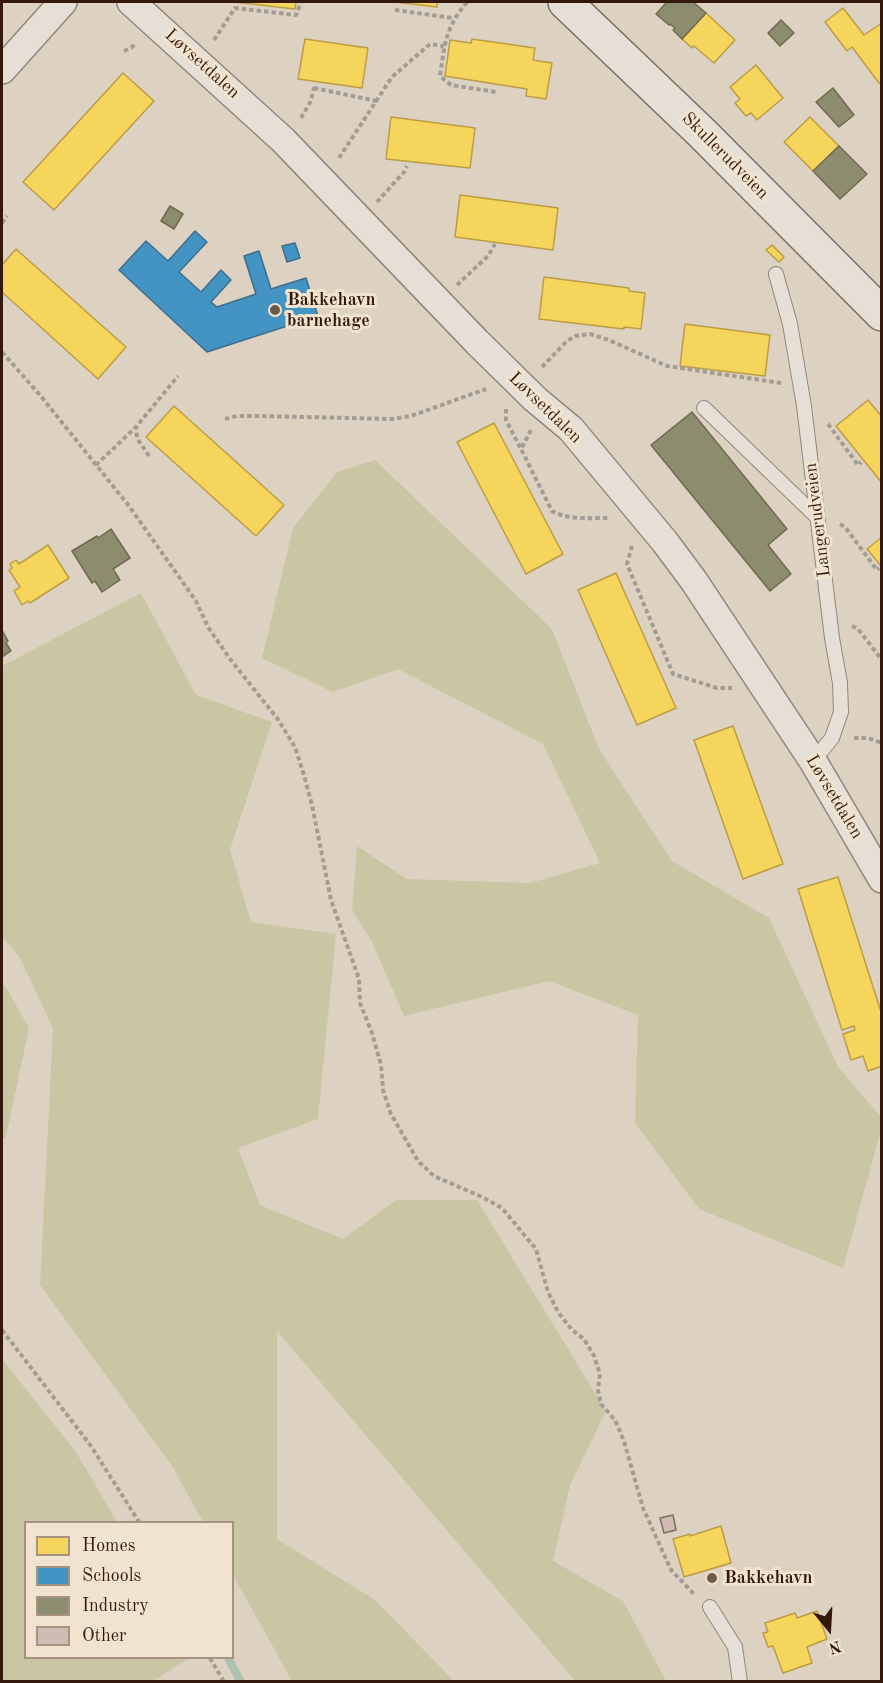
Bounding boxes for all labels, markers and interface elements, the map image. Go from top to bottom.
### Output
street label: Løvsetdalen [160,25,244,103]
street label: Skullerudveien [677,108,773,204]
place label: Bakkehavn barnehage [287,289,375,332]
marker: Bakkehavn barnehage [268,303,282,317]
street label: Løvsetdalen [504,368,586,448]
street label: Langerudveien [800,462,836,578]
street label: Løvsetdalen [801,751,867,843]
legend [24,1521,234,1659]
text: Homes [82,1537,136,1555]
text: Schools [82,1567,141,1585]
place label: Bakkehavn [724,1567,812,1589]
marker: Bakkehavn [705,1571,719,1585]
text: Industry [82,1597,149,1615]
north arrow [799,1599,859,1659]
text: Other [82,1627,126,1645]
text: N [826,1637,843,1656]

